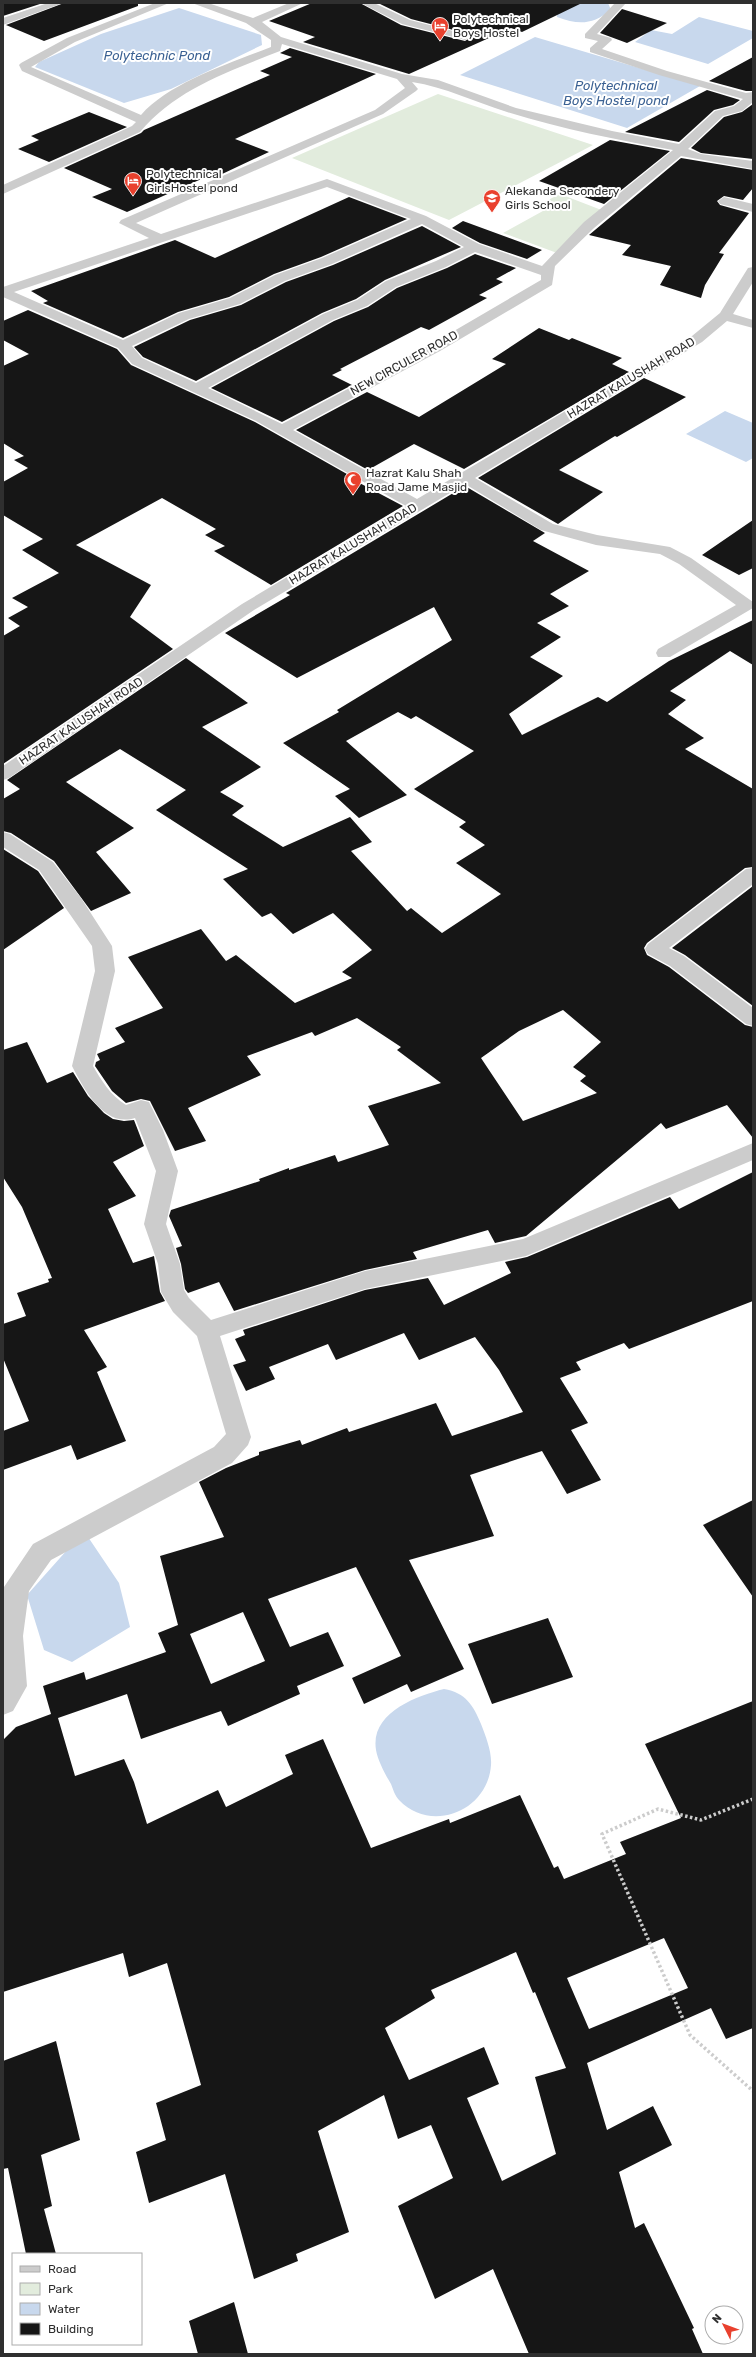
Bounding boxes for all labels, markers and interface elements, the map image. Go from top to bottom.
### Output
place label: Polytechnical Boys Hostel [453,12,529,40]
hotel icon: Polytechnical Boys Hostel [430,16,450,41]
water label: Polytechnic Pond [104,48,210,63]
water label: Polytechnical Boys Hostel pond [563,78,669,108]
place label: Polytechnical GirlsHostel pond [146,167,238,195]
hotel icon: Polytechnical GirlsHostel pond [123,171,143,196]
place label: Alekanda Secondery Girls School [505,184,620,212]
school or university icon: Alekanda Secondery Girls School [482,188,502,213]
street label: NEW CIRCULER ROAD [348,328,460,398]
street label: HAZRAT KALUSHAH ROAD [565,334,697,422]
place label: Hazrat Kalu Shah Road Jame Masjid [366,466,467,494]
mosque icon: Hazrat Kalu Shah Road Jame Masjid [343,470,363,495]
street label: HAZRAT KALUSHAH ROAD [287,500,419,588]
street label: HAZRAT KALUSHAH ROAD [16,674,146,768]
legend [12,2253,142,2345]
text: Road [48,2262,76,2276]
text: Park [48,2282,74,2296]
text: Water [48,2302,80,2316]
north arrow [704,2305,744,2345]
text: N [709,2311,724,2326]
text: Building [48,2322,94,2336]

